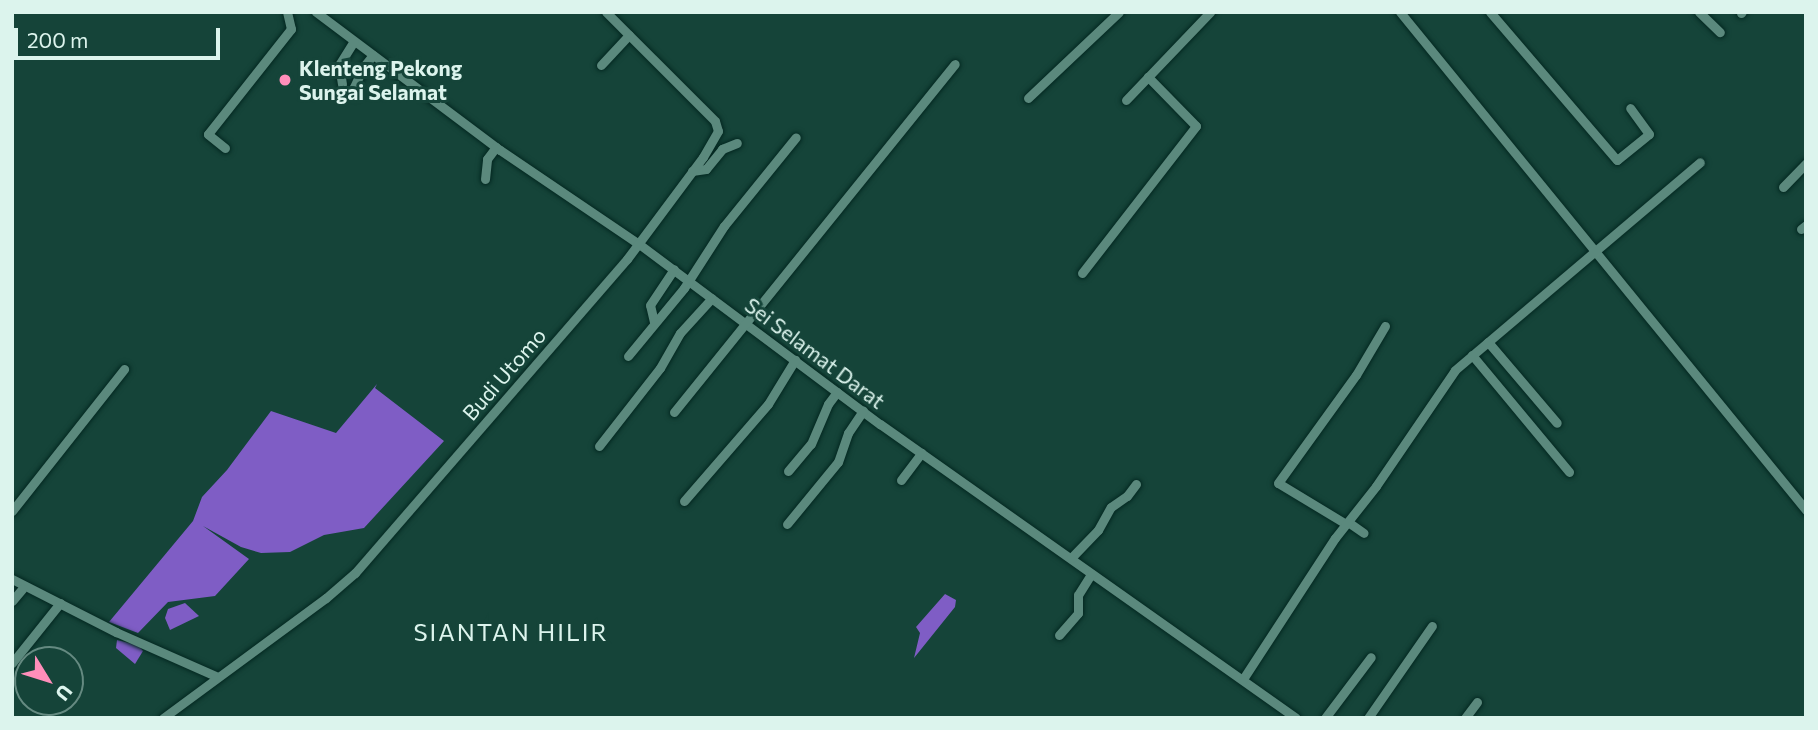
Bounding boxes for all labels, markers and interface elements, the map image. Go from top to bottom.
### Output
scale bar [18,14,224,58]
text: 200 m [27,27,88,52]
place label: Klenteng Pekong Sungai Selamat [299,55,462,105]
marker: Klenteng Pekong Sungai Selamat [277,72,293,88]
street label: Sei Selamat Darat [740,292,890,414]
street label: Budi Utomo [457,323,551,425]
district label: SIANTAN HILIR [415,618,607,646]
north arrow [14,646,84,716]
text: U [51,680,78,706]

